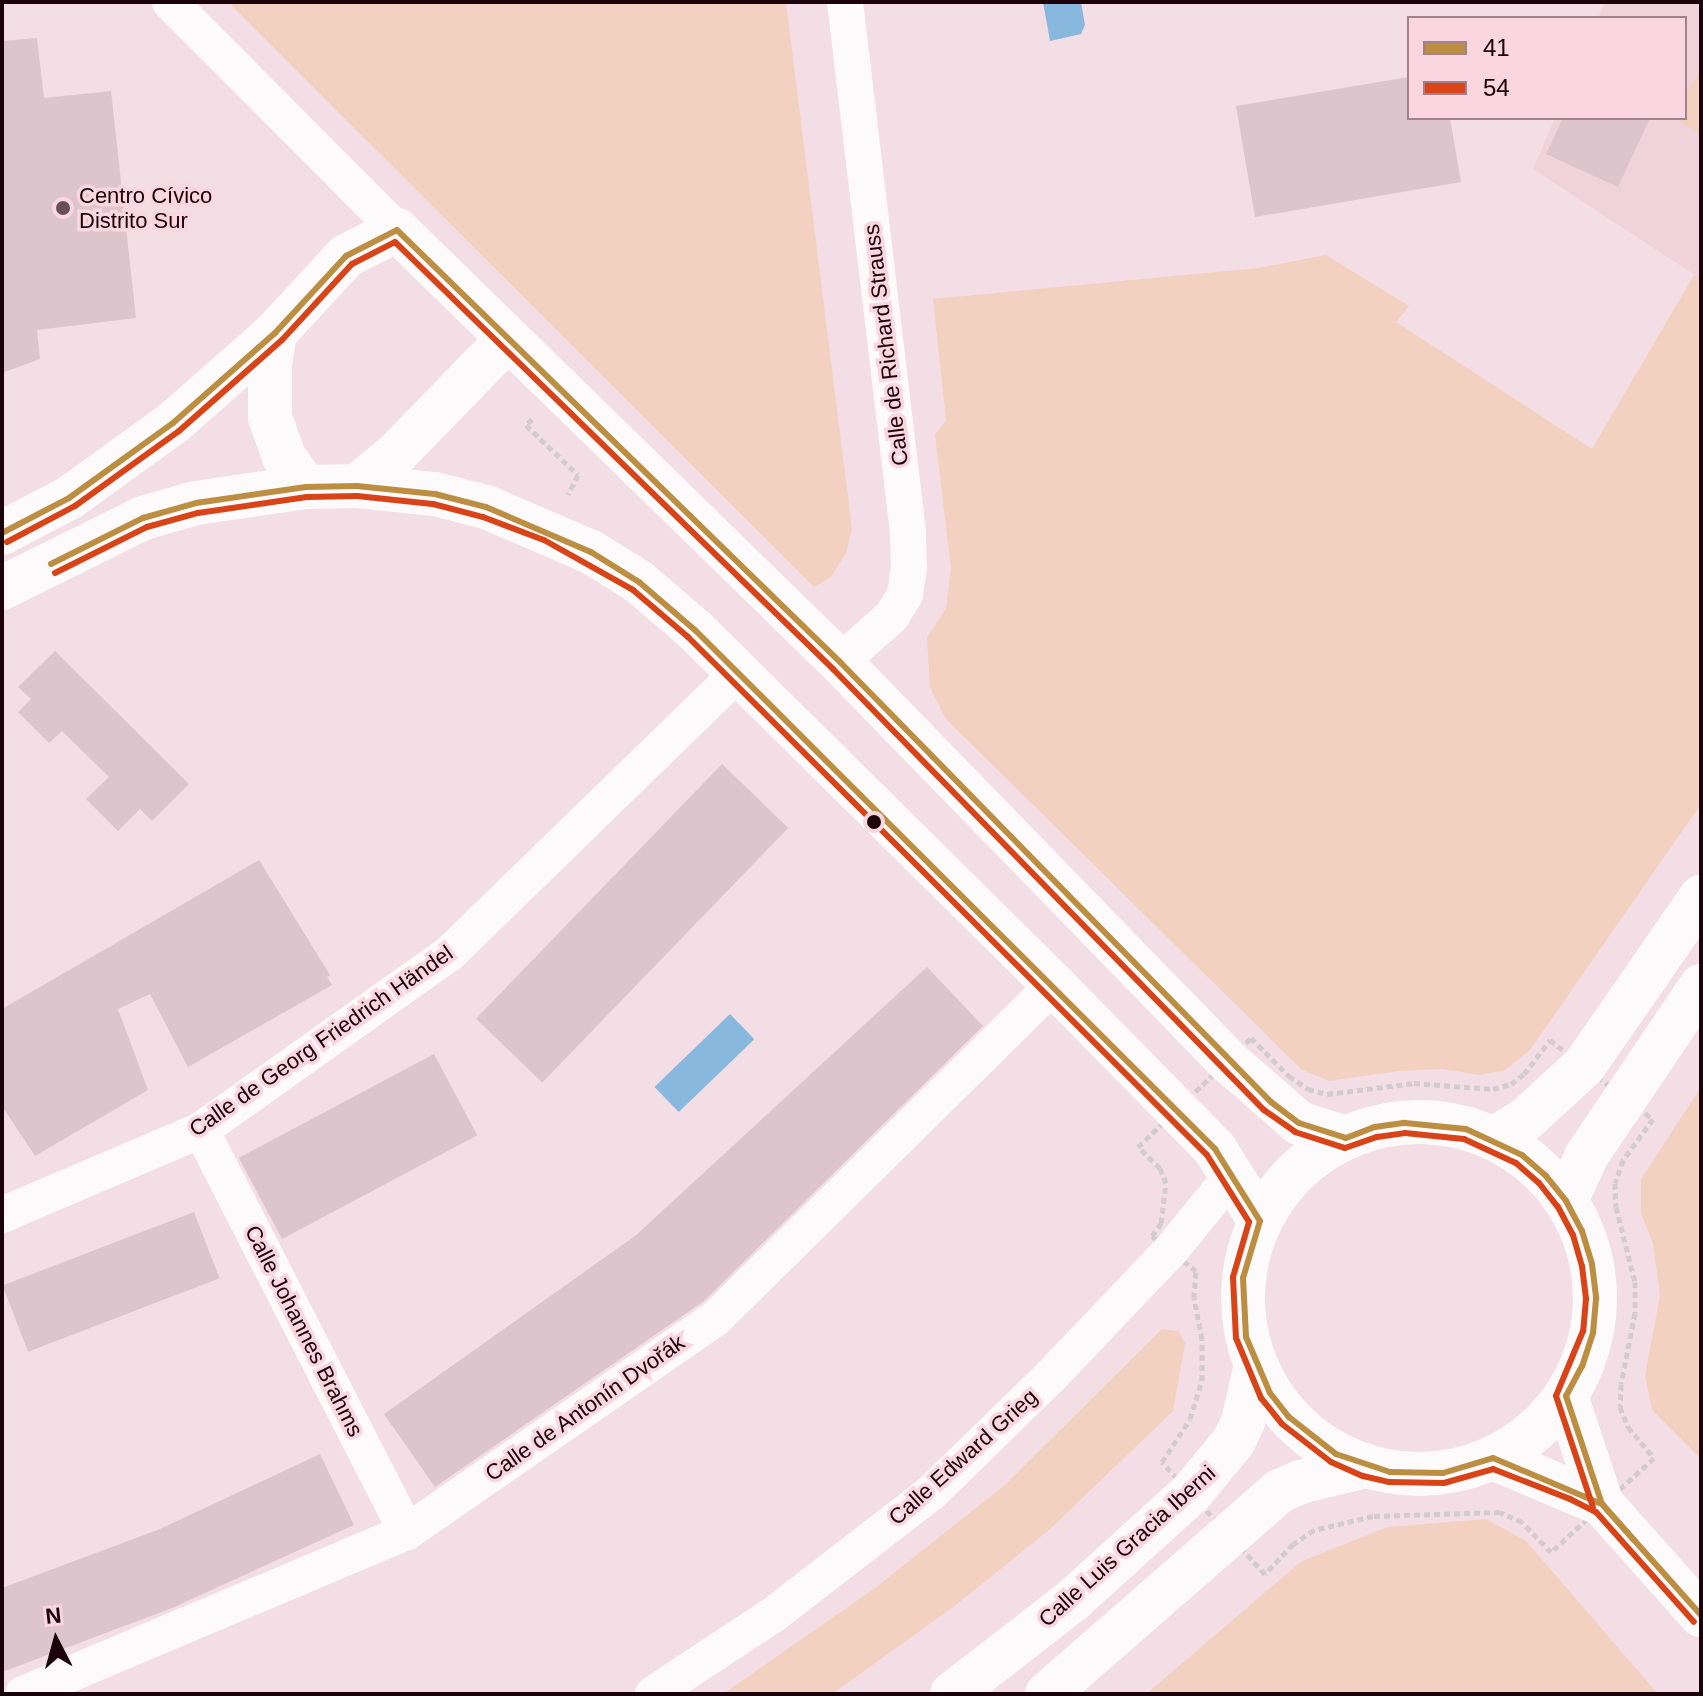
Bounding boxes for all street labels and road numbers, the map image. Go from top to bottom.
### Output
street label: Calle de Richard Strauss [858,223,914,467]
street label: Calle de Georg Friedrich Händel [184,940,458,1142]
street label: Calle Johannes Brahms [239,1221,369,1441]
street label: Calle de Antonín Dvořák [480,1329,690,1487]
street label: Calle Edward Grieg [883,1383,1043,1531]
street label: Calle Luis Gracia Iberni [1033,1460,1221,1632]

